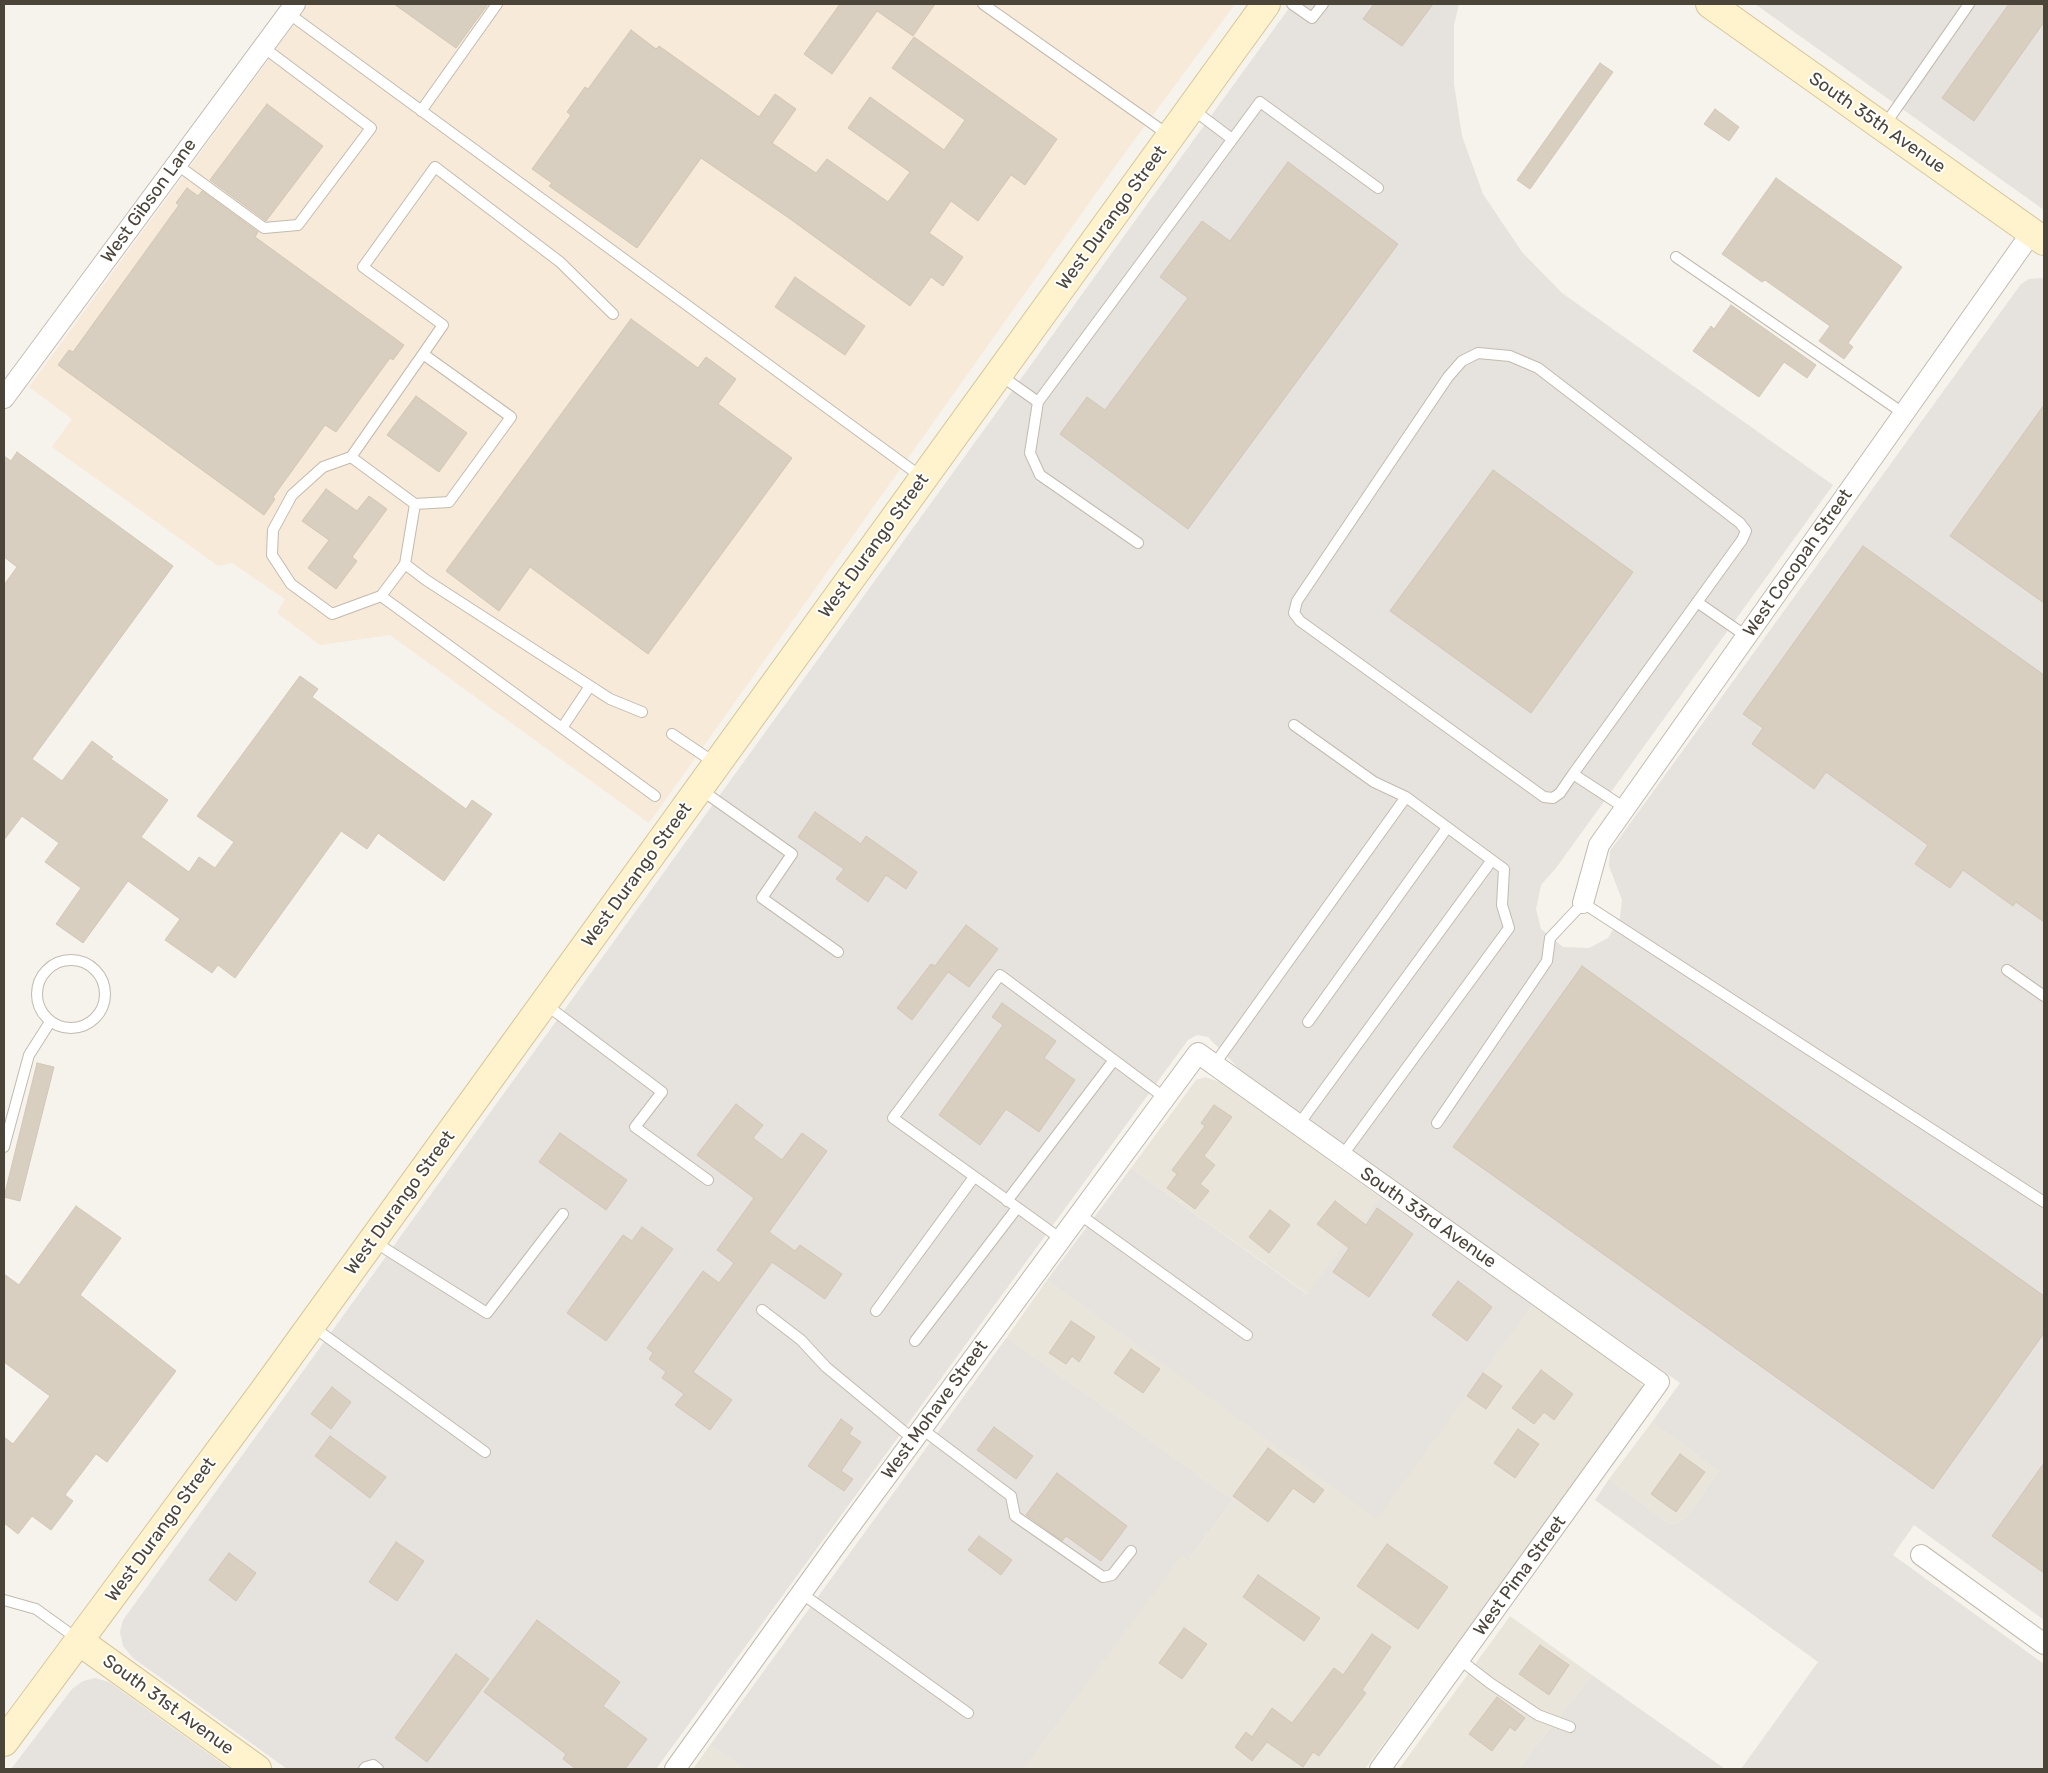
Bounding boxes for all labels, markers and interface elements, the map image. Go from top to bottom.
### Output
street label: South 35th Avenue [1805,68,1949,178]
street label: West Gibson Lane [97,135,201,267]
street label: West Durango Street [1052,142,1172,294]
street label: West Durango Street [814,470,934,622]
street label: West Cocopah Street [1739,485,1857,641]
street label: West Durango Street [577,799,697,951]
street label: West Durango Street [340,1127,460,1279]
street label: South 33rd Avenue [1356,1163,1500,1273]
street label: West Mohave Street [877,1336,993,1484]
street label: West Durango Street [101,1454,221,1606]
street label: West Pima Street [1469,1512,1571,1640]
street label: South 31st Avenue [98,1650,238,1760]

